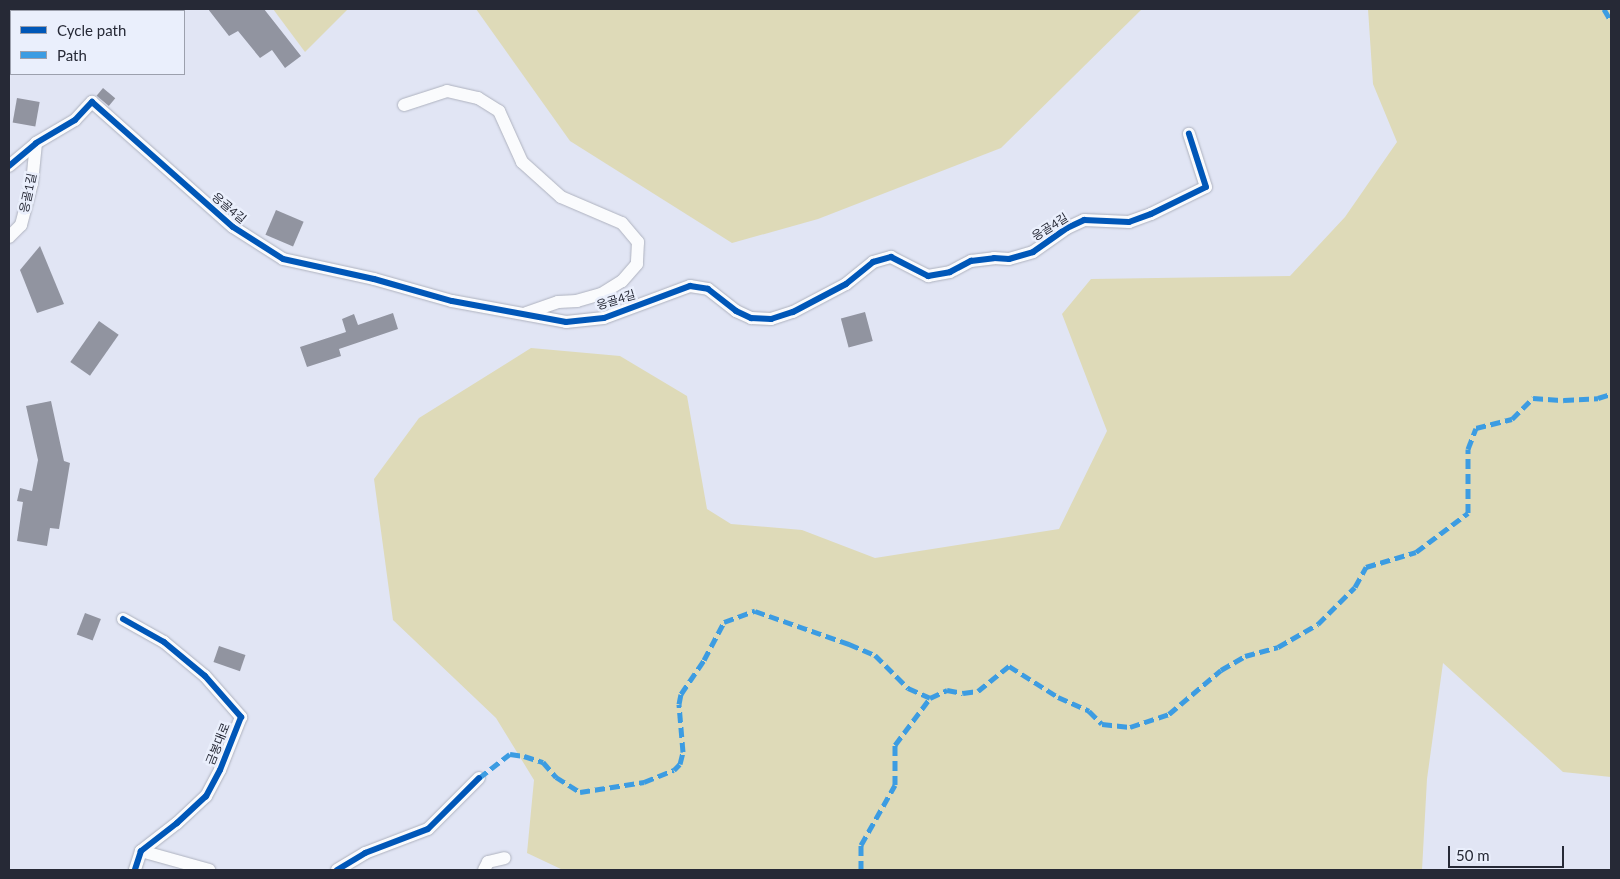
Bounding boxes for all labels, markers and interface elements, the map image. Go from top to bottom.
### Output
legend [10,10,185,75]
text: Cycle path [57,21,126,39]
text: Path [57,46,87,64]
street label: 응골1길 [17,172,39,214]
street label: 응골4길 [209,190,249,226]
street label: 응골4길 [1029,210,1071,244]
street label: 응골4길 [595,287,637,313]
street label: 금봉대로 [203,721,233,767]
scale bar [1450,836,1566,868]
text: 50 m [1456,846,1490,864]

